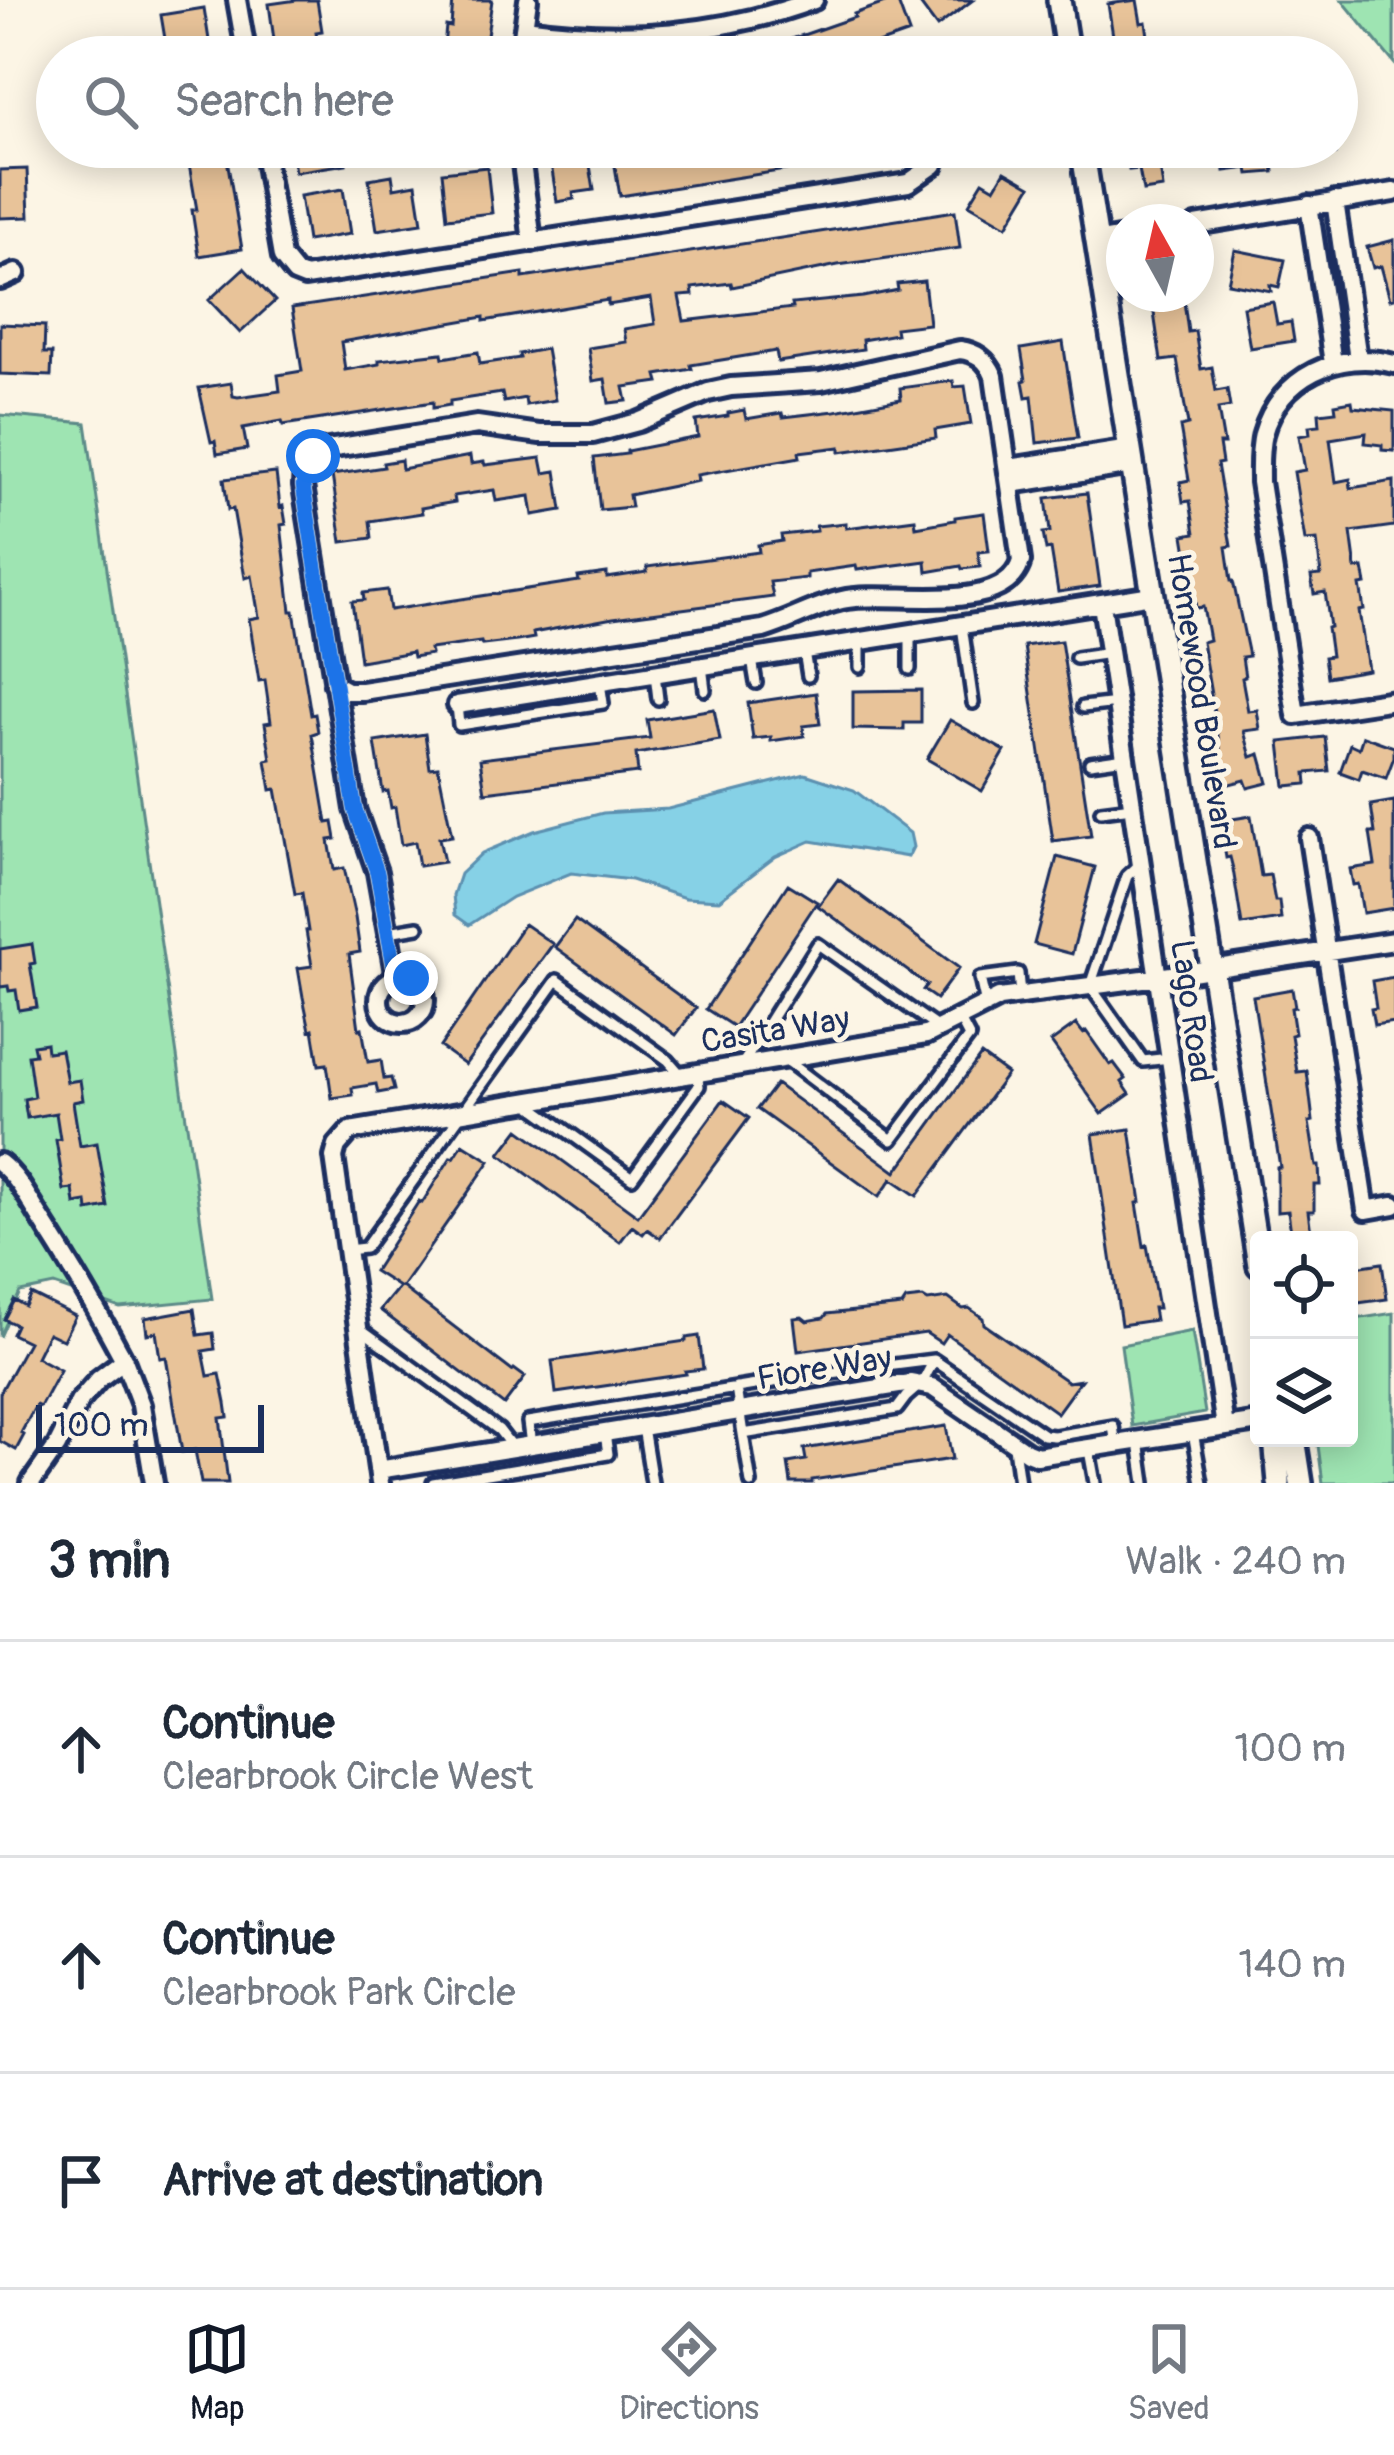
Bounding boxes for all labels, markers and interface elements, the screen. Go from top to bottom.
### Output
search box [36,36,1358,168]
icon: search [78,69,144,135]
text: Search here [174,74,394,130]
north arrow [1106,204,1214,312]
route start [286,429,340,483]
street label: Homewood Boulevard [1158,550,1245,852]
street label: Lago Road [1161,937,1222,1085]
route end [384,951,438,1005]
street label: Casita Way [698,999,852,1062]
map controls [1250,1231,1358,1447]
button: locate [1250,1231,1358,1339]
street label: Fiore Way [754,1338,894,1399]
button: layers [1250,1339,1358,1447]
scale bar [36,1399,264,1452]
text: 100 m [54,1405,148,1446]
text: 3 min [48,1529,170,1593]
text: Walk · 240 m [1125,1537,1346,1586]
text: Continue [162,1696,335,1752]
icon: ahead [48,1716,114,1782]
text: 100 m [1234,1724,1346,1773]
text: Clearbrook Circle West [162,1752,533,1801]
text: Continue [162,1912,335,1968]
icon: ahead [48,1932,114,1998]
text: 140 m [1238,1940,1346,1989]
text: Clearbrook Park Circle [162,1968,516,2017]
icon: arrive [48,2148,114,2214]
text: Arrive at destination [162,2153,543,2209]
tab: Map [184,2316,250,2429]
tab: Directions [619,2316,759,2429]
tab: Saved [1128,2316,1210,2429]

